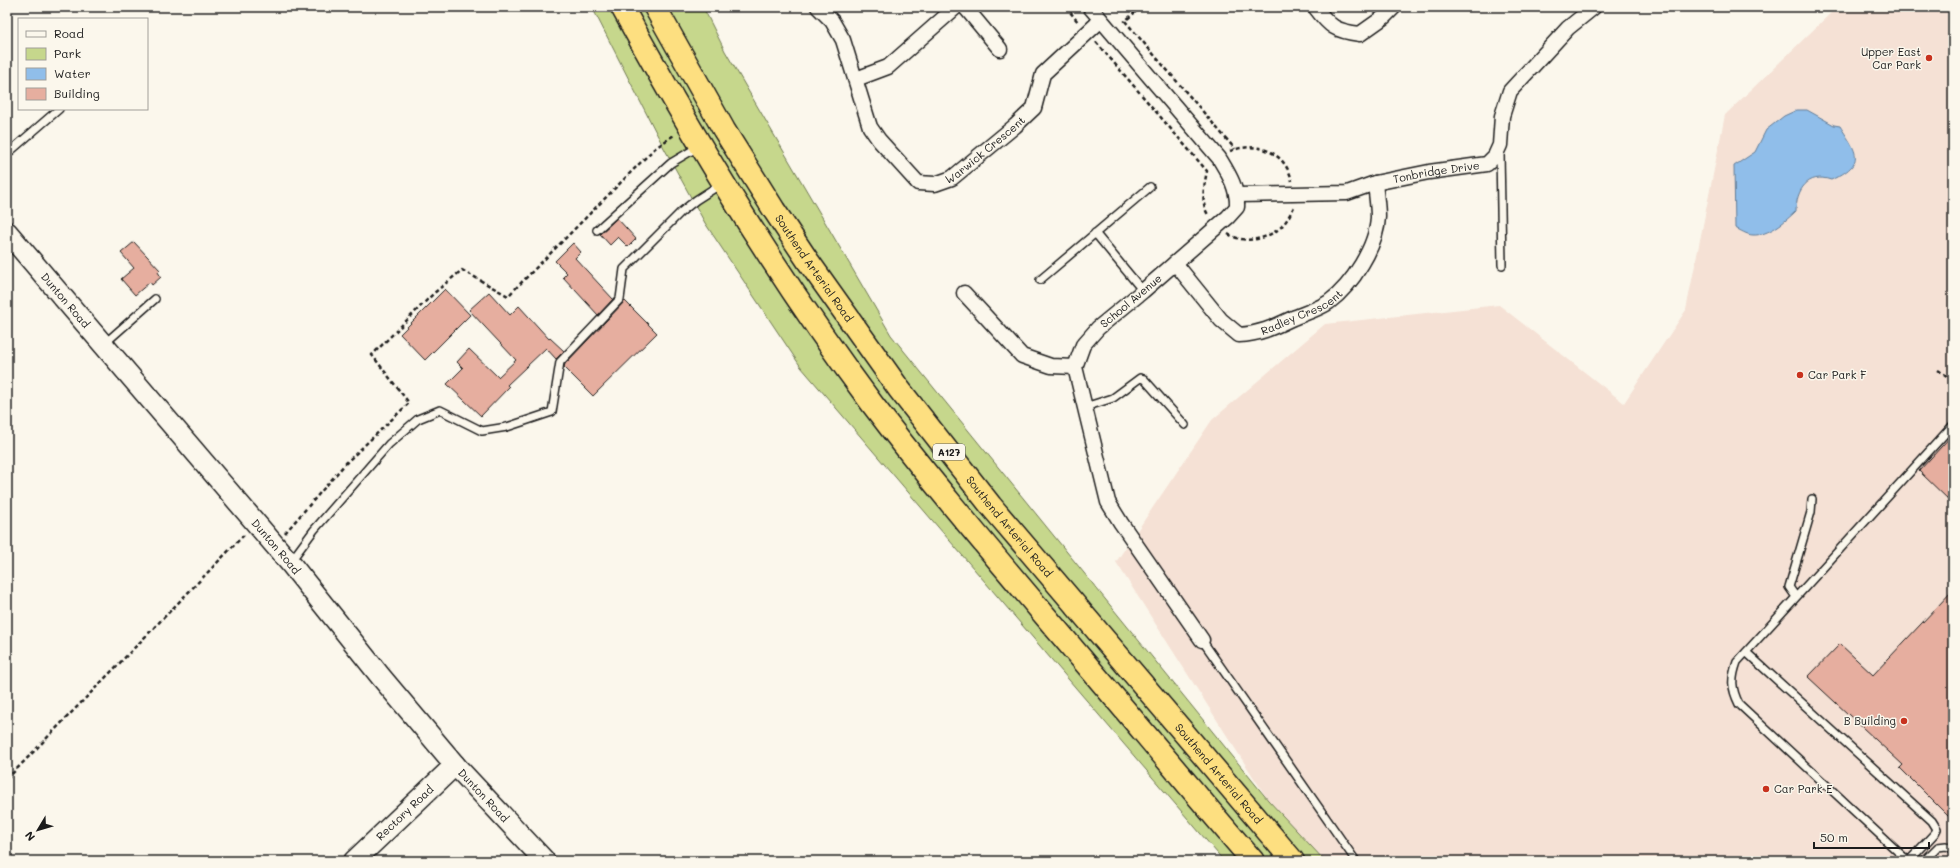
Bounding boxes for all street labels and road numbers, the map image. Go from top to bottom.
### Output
street label: Warwick Crescent [943,112,1028,187]
street label: Tonbridge Drive [1392,157,1481,186]
street label: Southend Arterial Road [772,211,857,325]
street label: Dunton Road [38,269,94,331]
street label: School Avenue [1097,270,1165,331]
street label: Radley Crescent [1259,286,1346,338]
road number: A127 [933,444,965,460]
street label: Southend Arterial Road [963,472,1056,580]
street label: Dunton Road [249,516,304,577]
street label: Southend Arterial Road [1172,720,1266,827]
street label: Dunton Road [455,765,513,825]
street label: Rectory Road [372,781,436,843]

